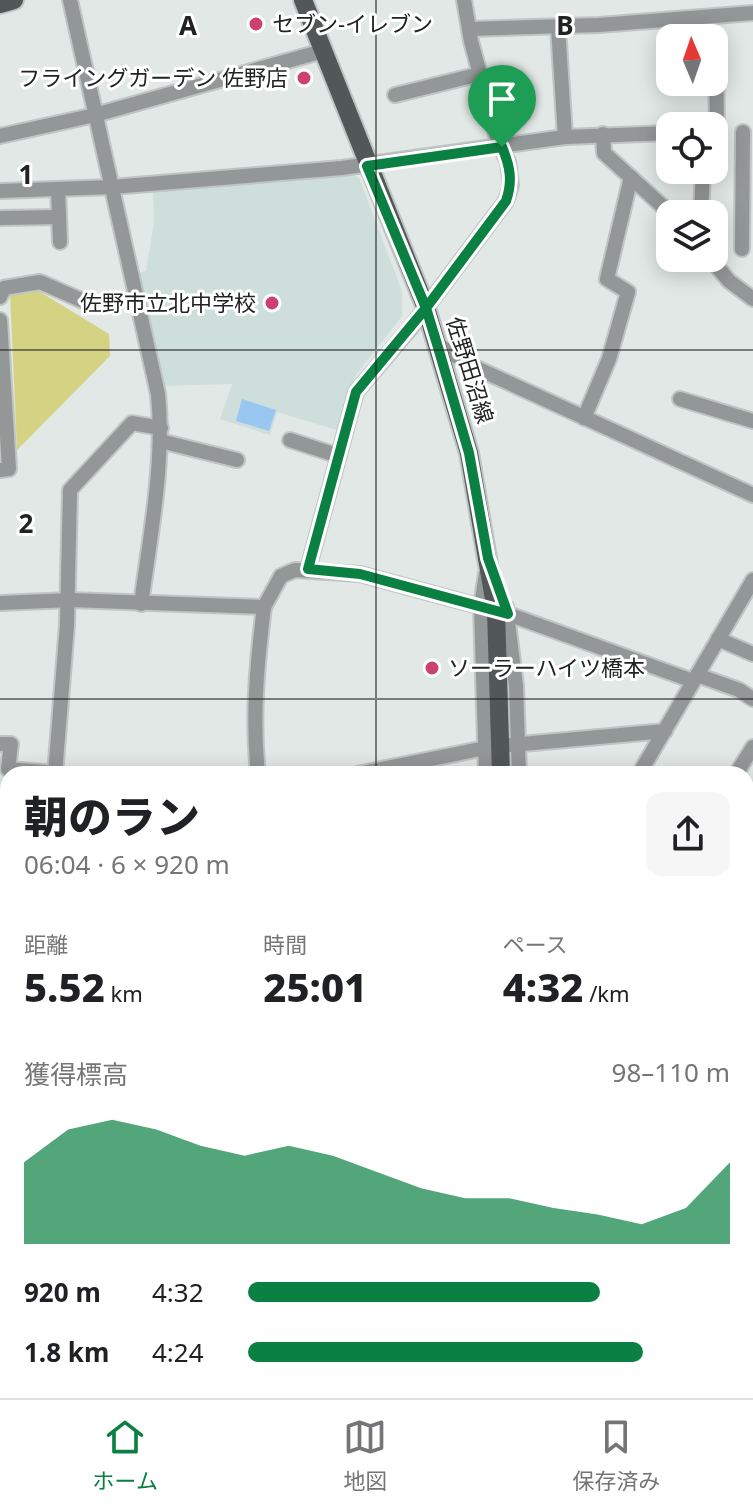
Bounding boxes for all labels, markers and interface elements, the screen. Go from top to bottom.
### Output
text: A [179,7,197,43]
text: B [556,7,574,43]
place label: セブン-イレブン [272,8,433,38]
marker: セブン-イレブン [247,15,265,33]
north arrow [656,24,728,96]
map controls [656,24,728,272]
place label: フライングガーデン 佐野店 [18,62,288,92]
pin [468,65,536,147]
marker: フライングガーデン 佐野店 [295,69,313,87]
icon: arrive [480,77,524,121]
button: locate [656,112,728,184]
text: 1 [19,156,33,192]
button: layers [656,200,728,272]
place label: 佐野市立北中学校 [80,287,256,317]
marker: 佐野市立北中学校 [263,294,281,312]
street label: 佐野田沼線 [441,313,501,427]
text: 2 [19,505,34,541]
place label: ソーラーハイツ橋本 [448,652,645,682]
marker: ソーラーハイツ橋本 [423,659,441,677]
text: 朝のラン [24,786,200,846]
button: share [646,792,730,876]
text: 06:04 · 6 × 920 m [24,846,230,882]
text: 距離 [24,929,68,959]
text: 時間 [263,929,307,959]
text: ペース [503,929,568,959]
text: 5.52 [24,959,105,1014]
text: 25:01 [263,959,367,1014]
text: 4:32 [503,959,583,1014]
text: km [105,978,143,1008]
text: /km [583,978,630,1008]
text: 98–110 m [612,1054,730,1090]
text: 獲得標高 [24,1056,128,1092]
text: 920 m [24,1274,101,1310]
text: 4:32 [152,1274,204,1310]
text: 1.8 km [24,1334,109,1370]
text: 4:24 [152,1334,204,1370]
tab: ホーム [93,1415,158,1495]
tab: 地図 [343,1415,387,1495]
tab: 保存済み [572,1415,660,1495]

